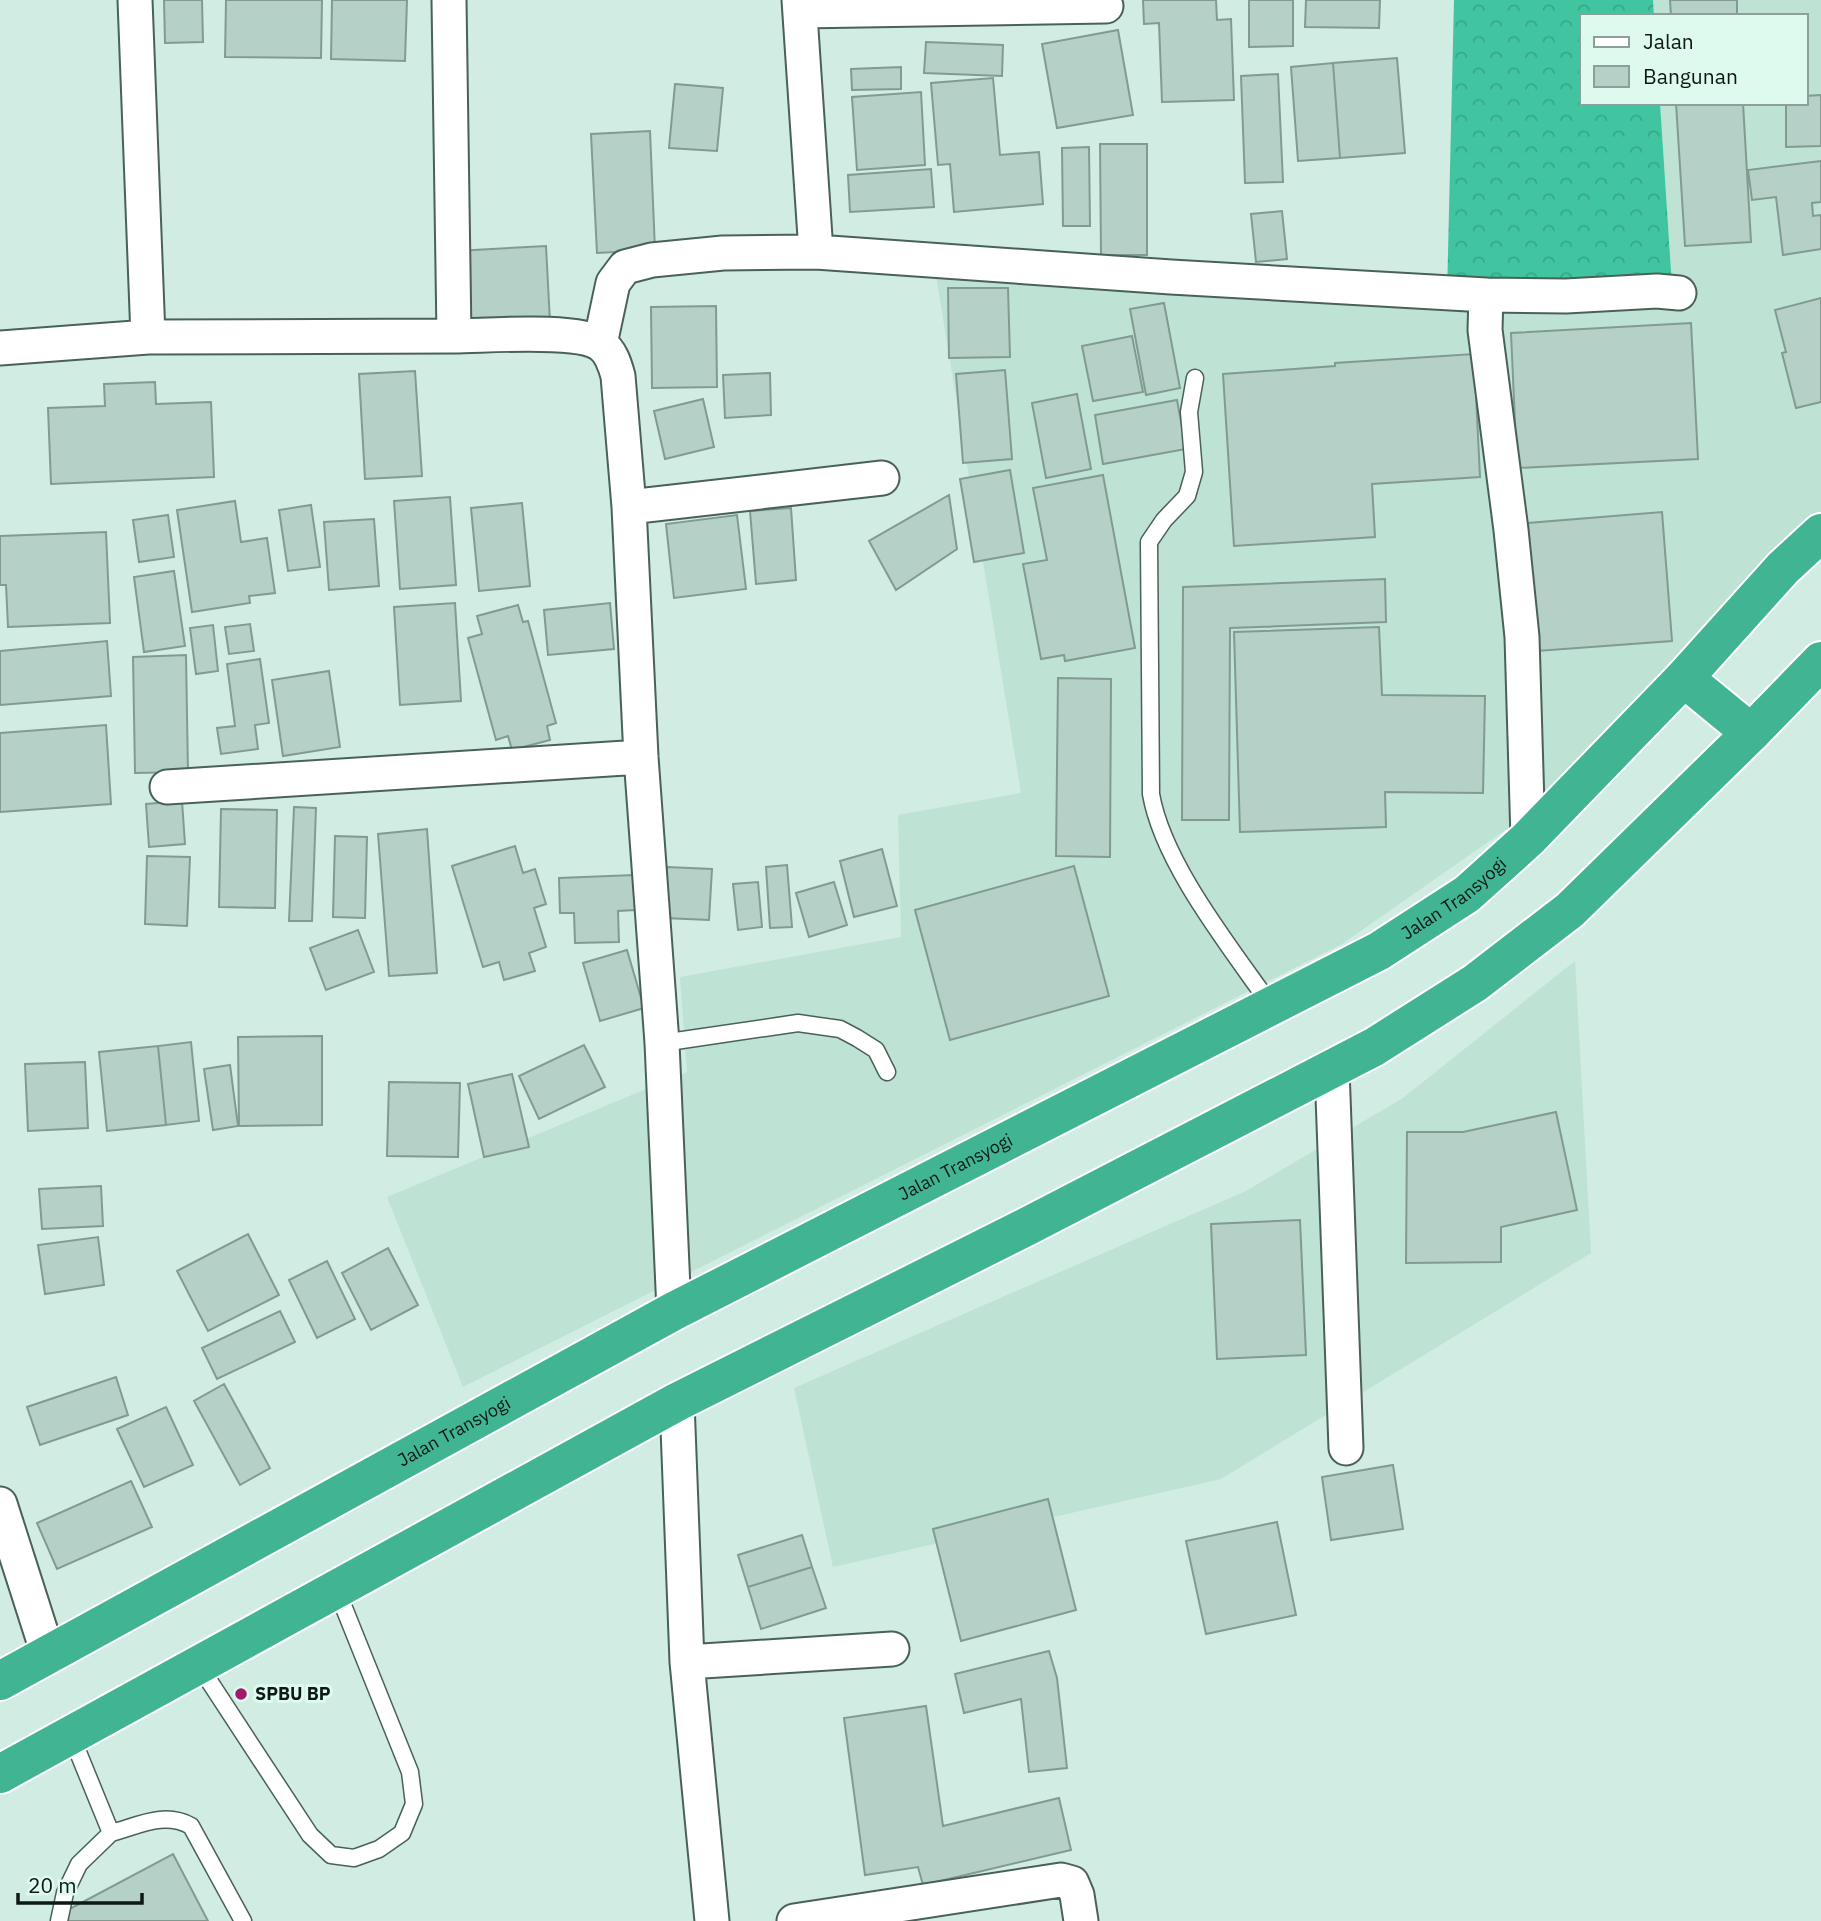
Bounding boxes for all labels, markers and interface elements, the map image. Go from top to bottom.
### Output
legend [1580,14,1807,105]
text: Jalan [1643,27,1694,55]
text: Bangunan [1643,62,1738,90]
street label: Jalan Transyogi [1397,852,1511,945]
street label: Jalan Transyogi [894,1128,1016,1206]
street label: Jalan Transyogi [393,1391,514,1471]
place label: SPBU BP [255,1682,331,1705]
marker: SPBU BP [233,1686,249,1702]
scale bar [18,1862,142,1906]
text: 20 m [28,1871,77,1899]

